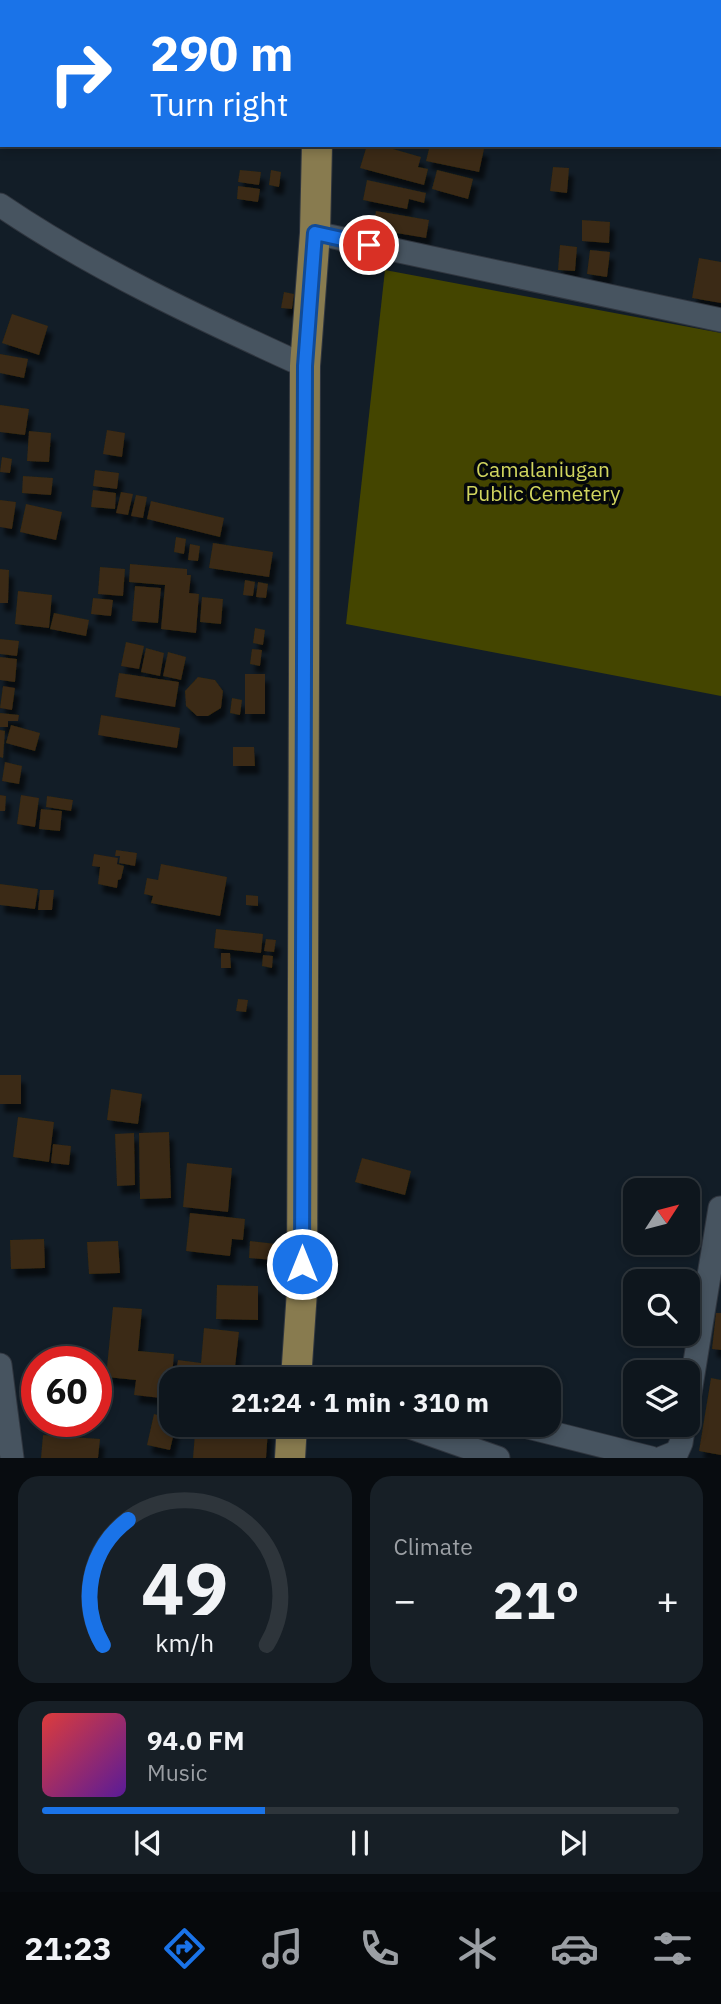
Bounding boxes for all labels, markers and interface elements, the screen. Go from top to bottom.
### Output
text: 290 m [150,21,294,84]
icon: right [35,28,126,119]
text: Turn right [150,83,288,125]
pin [339,215,399,275]
icon: arrive [350,226,388,264]
park label: Camalaniugan Public Cemetery [466,455,621,507]
north arrow [623,1178,700,1255]
map controls [623,1178,700,1437]
position arrow [265,1227,339,1301]
button: search [623,1269,700,1346]
speed limit sign: 60 [21,1346,112,1437]
button: layers [623,1360,700,1437]
text: 21:24 · 1 min · 310 m [231,1385,489,1419]
text: Climate [394,1531,473,1561]
text: 49 [141,1541,228,1636]
text: 21° [493,1566,580,1633]
text: − [394,1575,416,1624]
text: + [656,1575,679,1624]
text: km/h [155,1626,214,1659]
text: 94.0 FM [147,1723,245,1757]
text: Music [147,1757,207,1787]
icon: previous [129,1824,167,1862]
icon: pause [341,1824,379,1862]
icon: next [554,1824,592,1862]
icon: directions [160,1924,209,1973]
icon: music [258,1924,307,1973]
icon: phone [355,1924,404,1973]
icon: climate [453,1924,502,1973]
icon: car [550,1924,599,1973]
icon: filters [648,1924,697,1973]
text: 21:23 [24,1927,112,1969]

